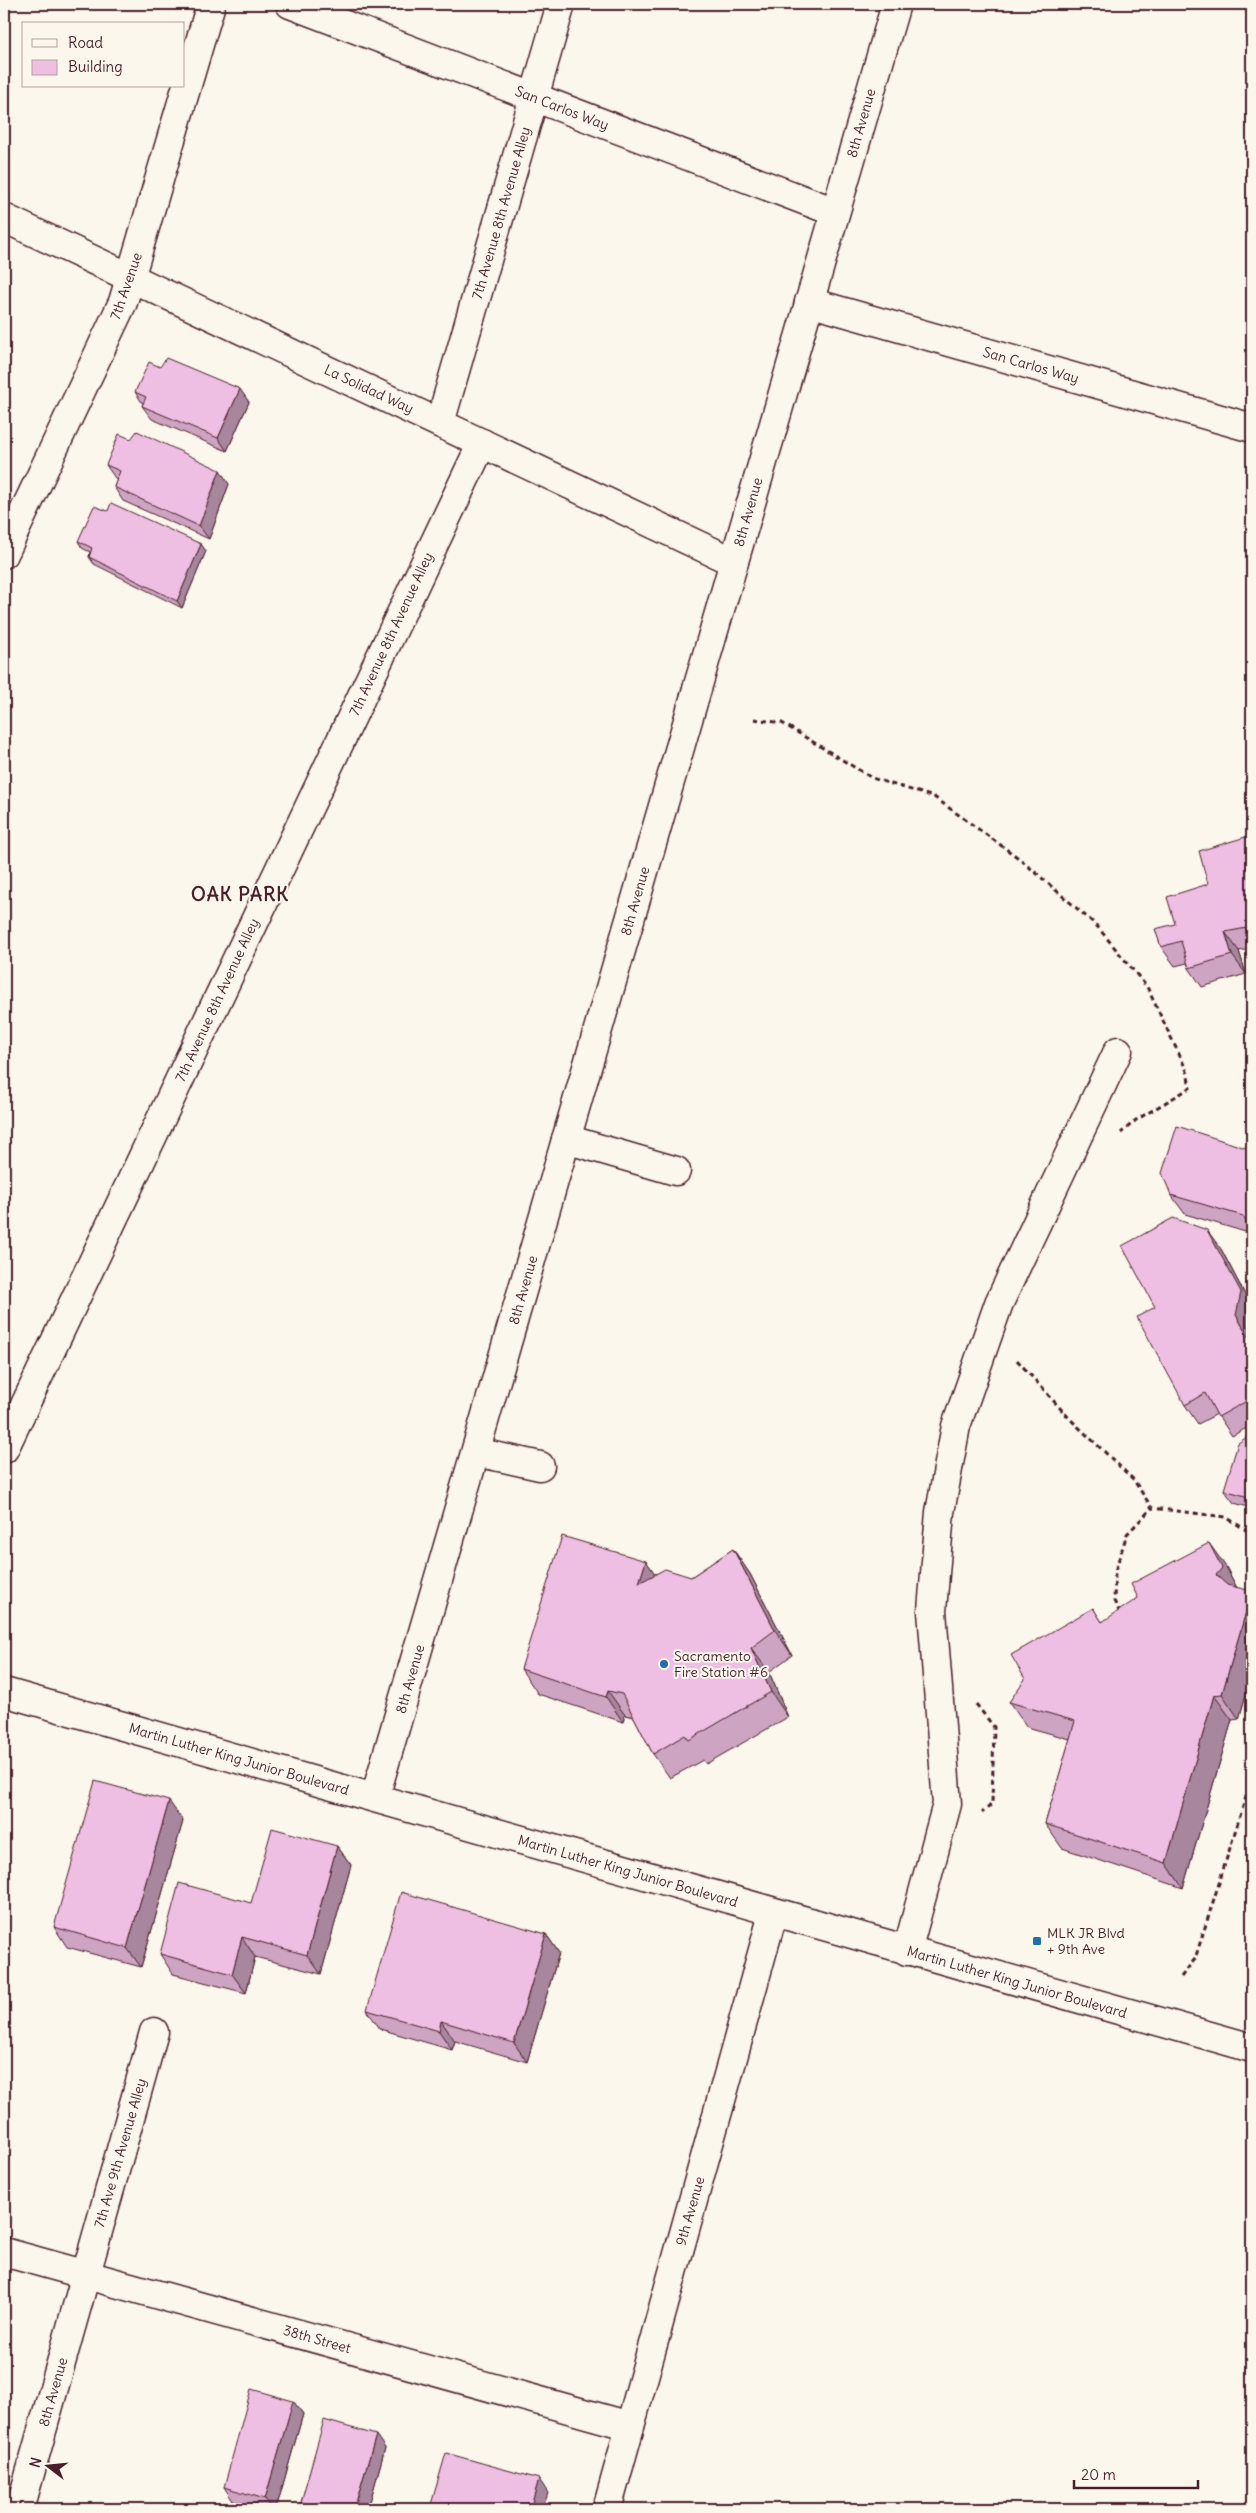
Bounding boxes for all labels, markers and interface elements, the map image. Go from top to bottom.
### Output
legend [22,22,185,88]
text: Road [68,33,103,52]
text: Building [68,57,123,76]
street label: San Carlos Way [513,82,611,134]
street label: 8th Avenue [843,86,879,160]
street label: 7th Avenue 8th Avenue Alley [468,125,534,301]
street label: 7th Avenue [106,250,146,322]
street label: San Carlos Way [981,343,1081,387]
street label: La Solidad Way [321,360,417,418]
street label: 8th Avenue [730,475,766,549]
street label: 7th Avenue 8th Avenue Alley [345,549,437,719]
street label: 8th Avenue [617,864,653,938]
district label: OAK PARK [191,882,289,906]
street label: 7th Avenue 8th Avenue Alley [171,915,263,1085]
street label: 8th Avenue [505,1253,541,1327]
street label: 8th Avenue [392,1642,428,1716]
place label: Sacramento Fire Station #6 [674,1647,768,1681]
marker: Sacramento Fire Station #6 [658,1658,670,1670]
street label: Martin Luther King Junior Boulevard [127,1719,351,1799]
street label: Martin Luther King Junior Boulevard [516,1831,740,1911]
place label: MLK JR Blvd + 9th Ave [1047,1924,1125,1958]
marker: MLK JR Blvd + 9th Ave [1031,1935,1043,1947]
street label: Martin Luther King Junior Boulevard [905,1942,1129,2022]
street label: 7th Ave 9th Avenue Alley [90,2076,150,2230]
street label: 9th Avenue [672,2174,708,2248]
street label: 38th Street [281,2321,353,2357]
street label: 8th Avenue [35,2355,71,2429]
north arrow [22,2440,72,2490]
text: N [26,2455,45,2470]
scale bar [1074,2458,1197,2490]
text: 20 m [1081,2465,1116,2484]

